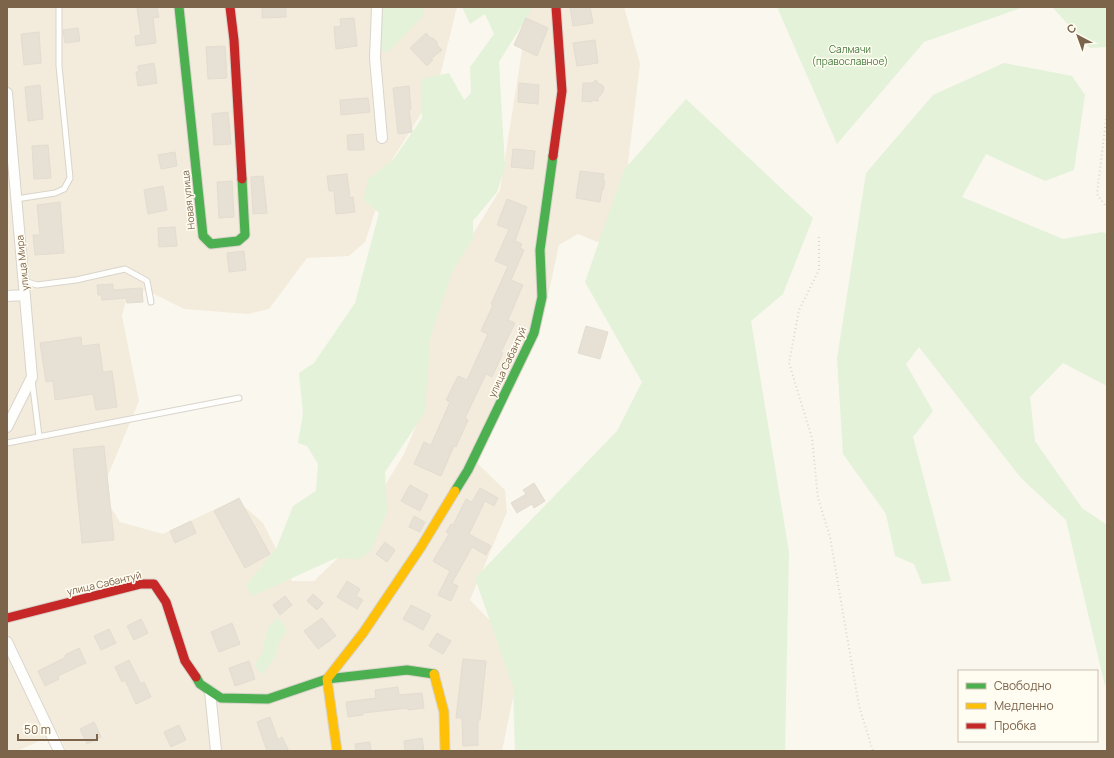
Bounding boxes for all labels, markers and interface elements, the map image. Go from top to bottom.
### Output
north arrow [1058,16,1098,56]
text: С [1063,20,1079,36]
park label: Салмачи (православное) [812,42,888,68]
street label: Новая улица [178,170,198,230]
street label: улица Мира [12,235,32,291]
street label: улица Сабантуй [485,324,529,400]
street label: улица Сабантуй [65,568,143,598]
legend [958,670,1098,742]
text: Свободно [994,677,1052,694]
text: Медленно [994,697,1054,714]
scale bar [18,716,97,742]
text: Пробка [994,717,1036,734]
text: 50 m [24,721,51,738]

